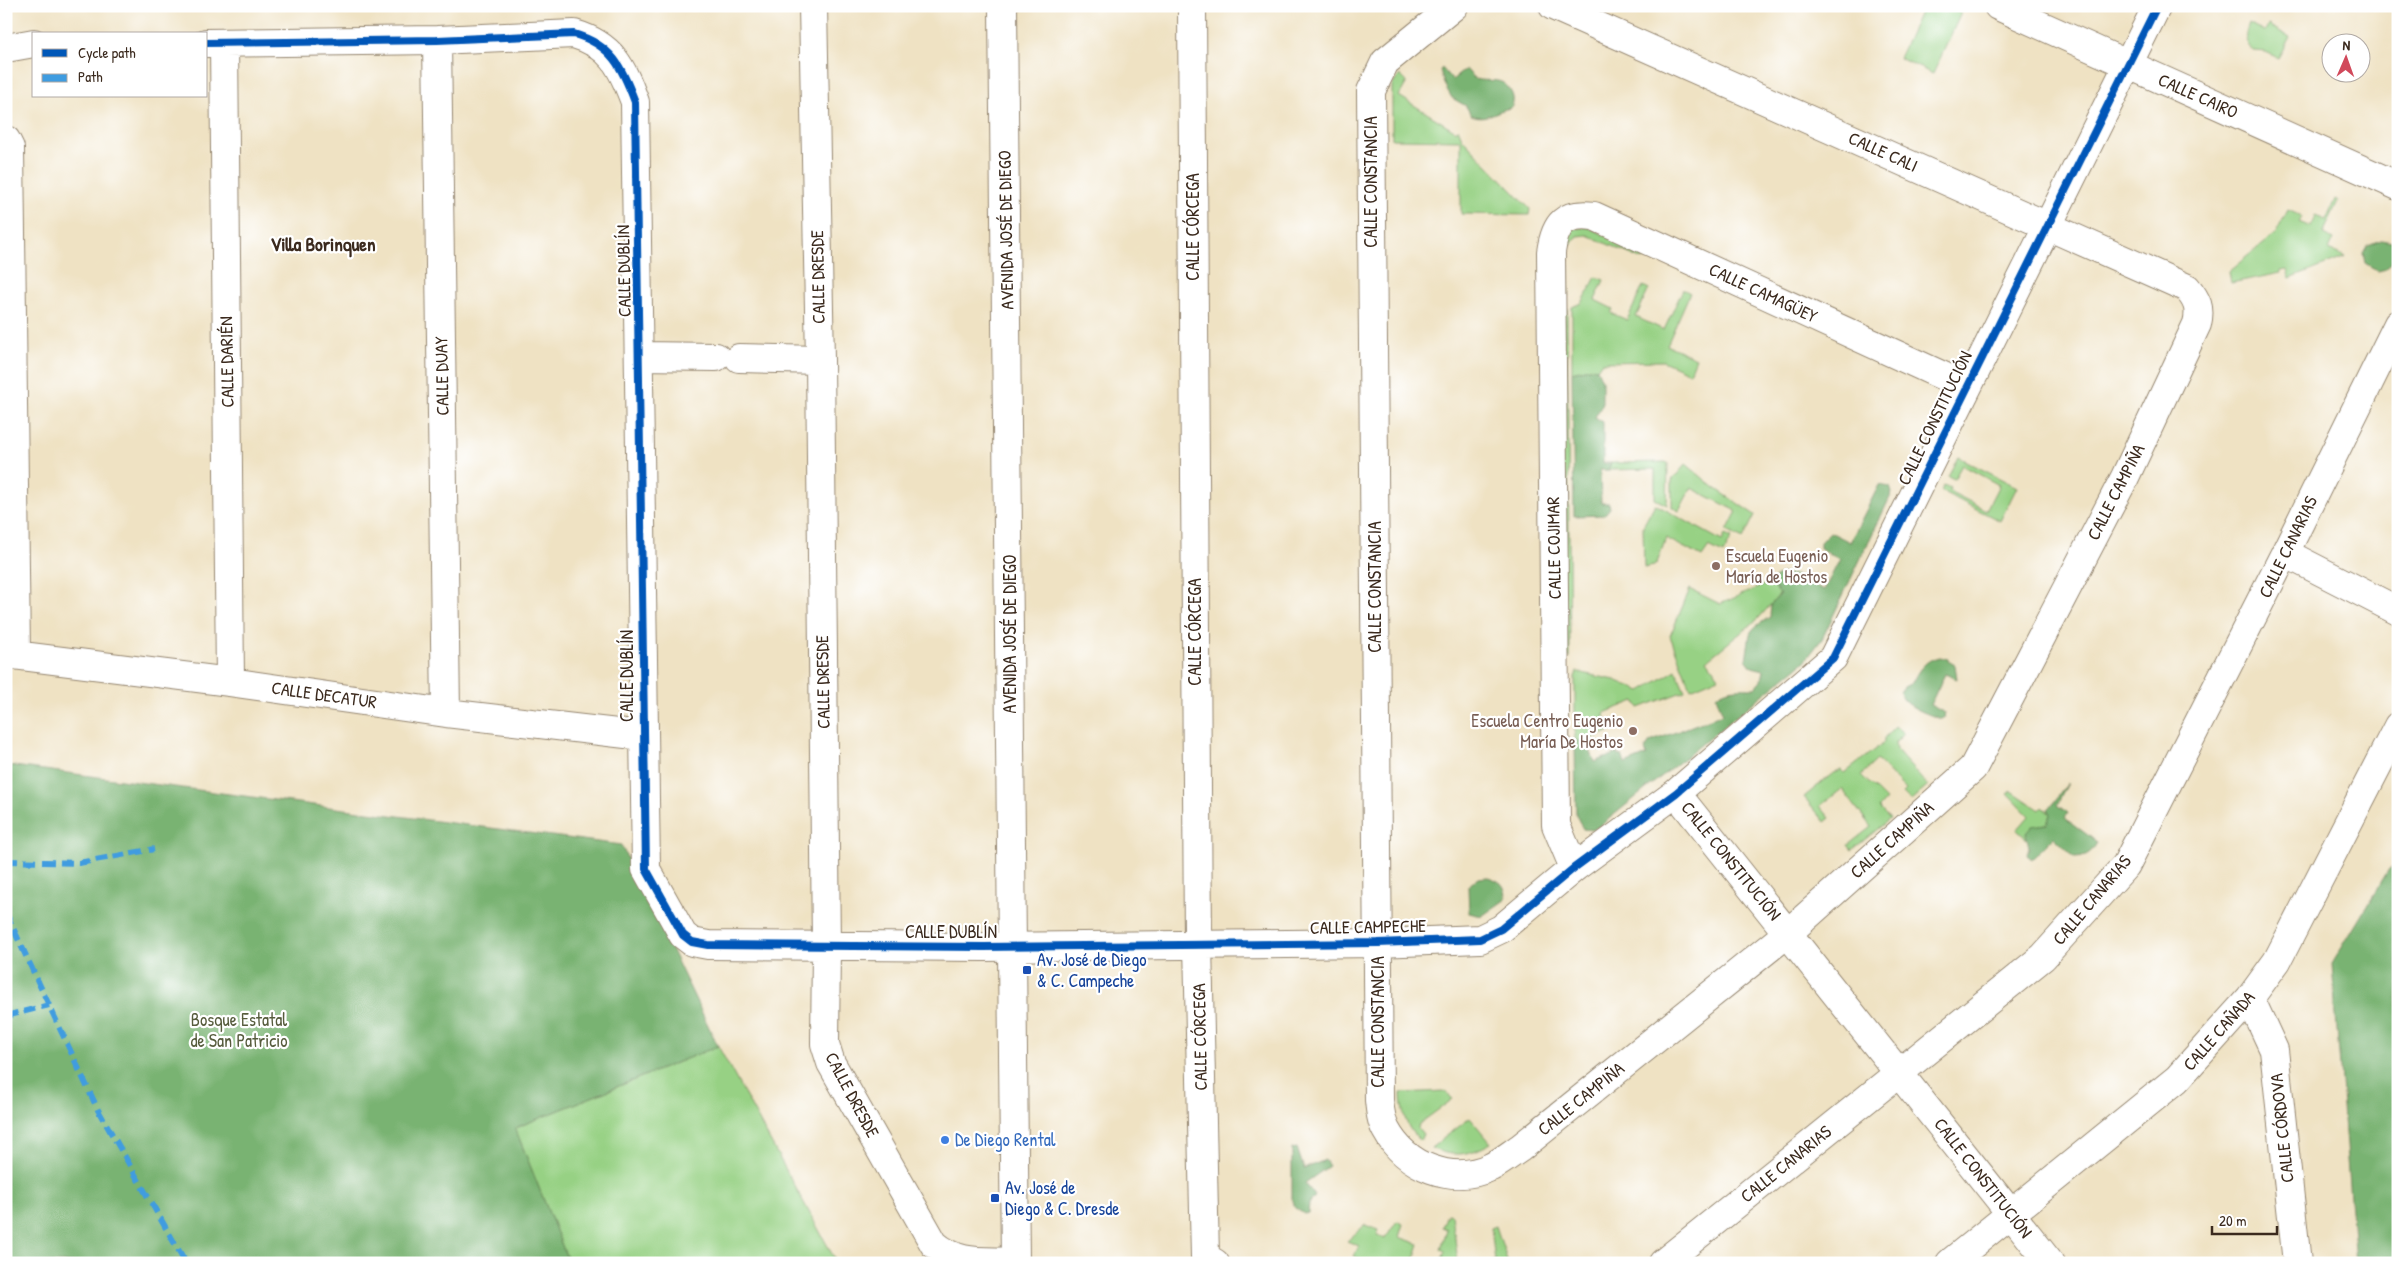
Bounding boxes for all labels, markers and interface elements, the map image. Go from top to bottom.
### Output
legend [32,32,208,98]
north arrow [2322,32,2372,82]
text: N [2342,35,2351,54]
text: Cycle path [78,42,136,63]
text: Path [78,66,103,87]
street label: CALLE CAIRO [2154,67,2242,124]
street label: CALLE CONSTANCIA [1358,116,1383,248]
street label: CALLE CALI [1844,125,1922,178]
street label: AVENIDA JOSÉ DE DIEGO [992,150,1019,310]
street label: CALLE CÓRCEGA [1180,173,1205,281]
street label: CALLE DUBLÍN [610,225,637,317]
street label: CALLE DRESDE [804,230,831,324]
district label: Villa Borinquen [271,231,376,258]
street label: CALLE CAMAGÜEY [1705,257,1821,329]
street label: CALLE DARIÉN [213,316,240,408]
street label: CALLE DUAY [428,336,455,416]
street label: CALLE CONSTITUCIÓN [1891,346,1978,489]
street label: CALLE CAMPIÑA [2081,439,2151,544]
street label: CALLE CANARIAS [2252,492,2323,602]
street label: CALLE COJIMAR [1540,497,1567,600]
street label: CALLE CONSTANCIA [1362,521,1387,653]
place label: Escuela Eugenio María de Hostos [1726,543,1828,589]
street label: AVENIDA JOSÉ DE DIEGO [997,554,1022,714]
marker: Escuela Eugenio María de Hostos [1710,560,1722,572]
street label: CALLE CÓRCEGA [1182,578,1207,686]
street label: CALLE DUBLÍN [614,630,639,722]
street label: CALLE DRESDE [809,635,836,729]
street label: CALLE DECATUR [270,675,378,714]
place label: Escuela Centro Eugenio María De Hostos [1471,708,1623,754]
marker: Escuela Centro Eugenio María De Hostos [1627,725,1639,737]
street label: CALLE CAMPIÑA [1844,795,1939,884]
street label: CALLE CONSTITUCIÓN [1676,796,1787,925]
street label: CALLE CANARIAS [2046,849,2137,950]
street label: CALLE CAMPECHE [1310,913,1426,940]
street label: CALLE DUBLÍN [905,919,997,944]
place label: Av. José de Diego & C. Campeche [1037,947,1146,993]
street label: CALLE CONSTANCIA [1365,956,1390,1088]
marker: Av. José de Diego & C. Campeche [1021,964,1033,976]
street label: CALLE CÓRCEGA [1186,983,1213,1091]
street label: CALLE CAÑADA [2177,985,2260,1076]
park label: Bosque Estatal de San Patricio [190,1007,288,1053]
street label: CALLE DRESDE [819,1048,885,1142]
street label: CALLE CAMPIÑA [1532,1056,1629,1141]
street label: CALLE CÓRDOVA [2263,1072,2300,1184]
street label: CALLE CONSTITUCIÓN [1928,1112,2038,1243]
street label: CALLE CANARIAS [1735,1119,1837,1208]
place label: De Diego Rental [955,1127,1056,1152]
marker: De Diego Rental [939,1134,951,1146]
place label: Av. José de Diego & C. Dresde [1005,1175,1119,1221]
marker: Av. José de Diego & C. Dresde [989,1192,1001,1204]
scale bar [2212,1204,2276,1236]
text: 20 m [2219,1210,2246,1231]

